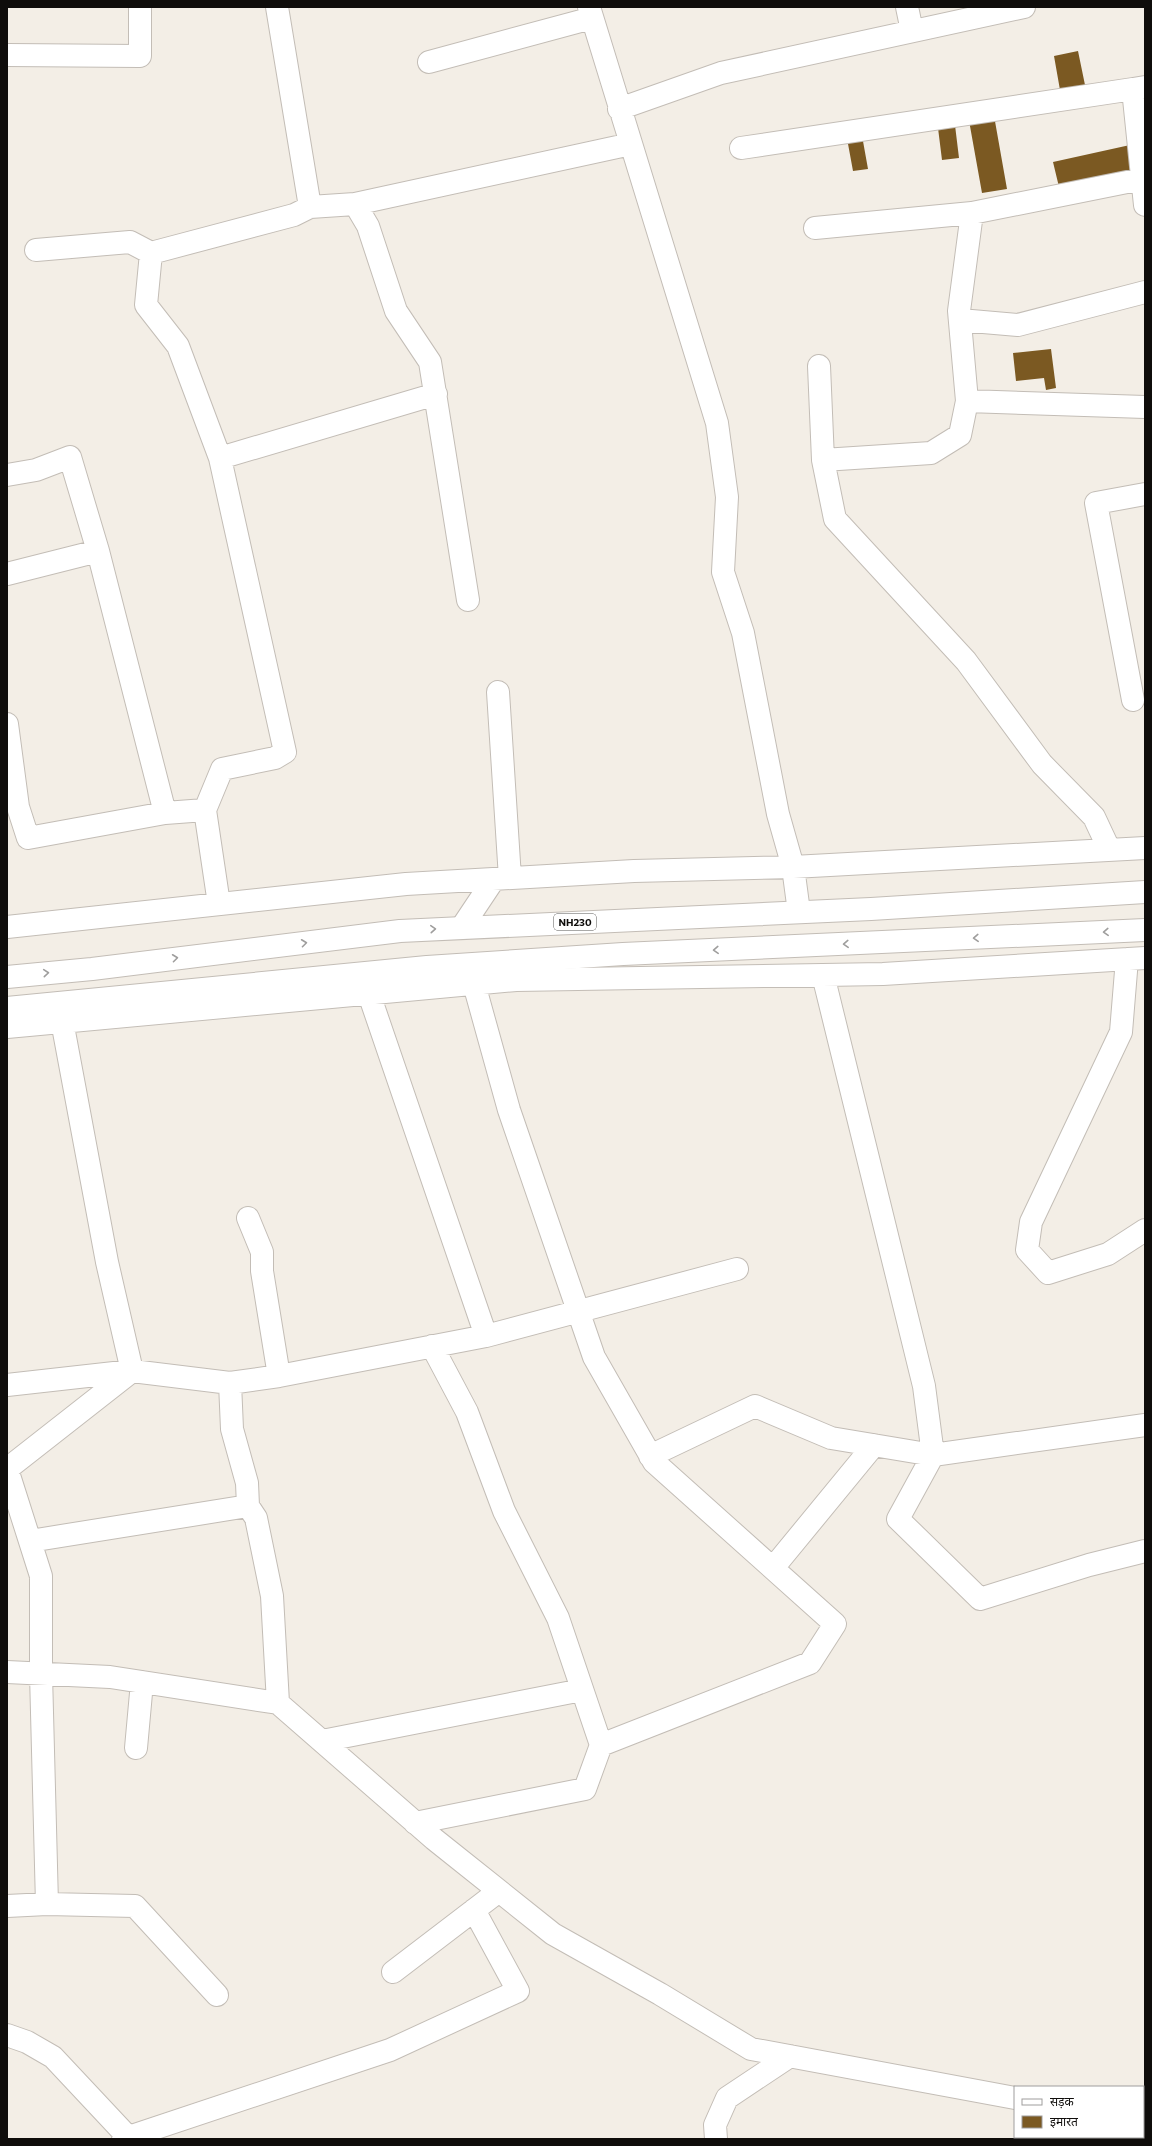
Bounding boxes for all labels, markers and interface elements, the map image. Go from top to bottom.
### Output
road number: NH230 [554,914,596,930]
one-way arrow [430,924,436,933]
one-way arrow [1103,928,1109,937]
one-way arrow [973,934,979,942]
one-way arrow [301,938,307,947]
one-way arrow [843,940,849,948]
one-way arrow [713,946,719,954]
one-way arrow [172,954,178,963]
one-way arrow [43,969,49,978]
legend [1014,2086,1144,2138]
text: सड़क [1050,2094,1075,2109]
text: इमारत [1050,2114,1079,2129]

